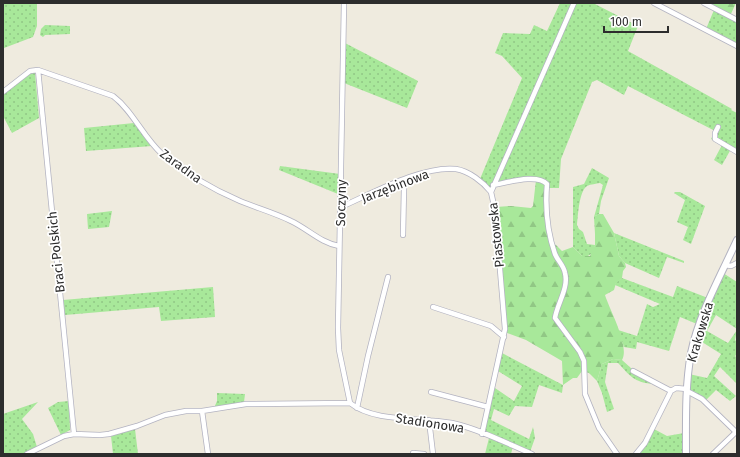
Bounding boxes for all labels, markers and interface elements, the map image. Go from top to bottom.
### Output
scale bar [604,8,668,34]
text: 100 m [610,15,642,29]
street label: Zaradna [157,146,205,186]
street label: Jarzębinowa [359,166,431,206]
street label: Soczyny [333,179,349,227]
street label: Piastowska [485,202,507,268]
street label: Braci Polskich [44,211,68,293]
street label: Krakowska [684,300,716,364]
street label: Stadionowa [395,410,465,436]

